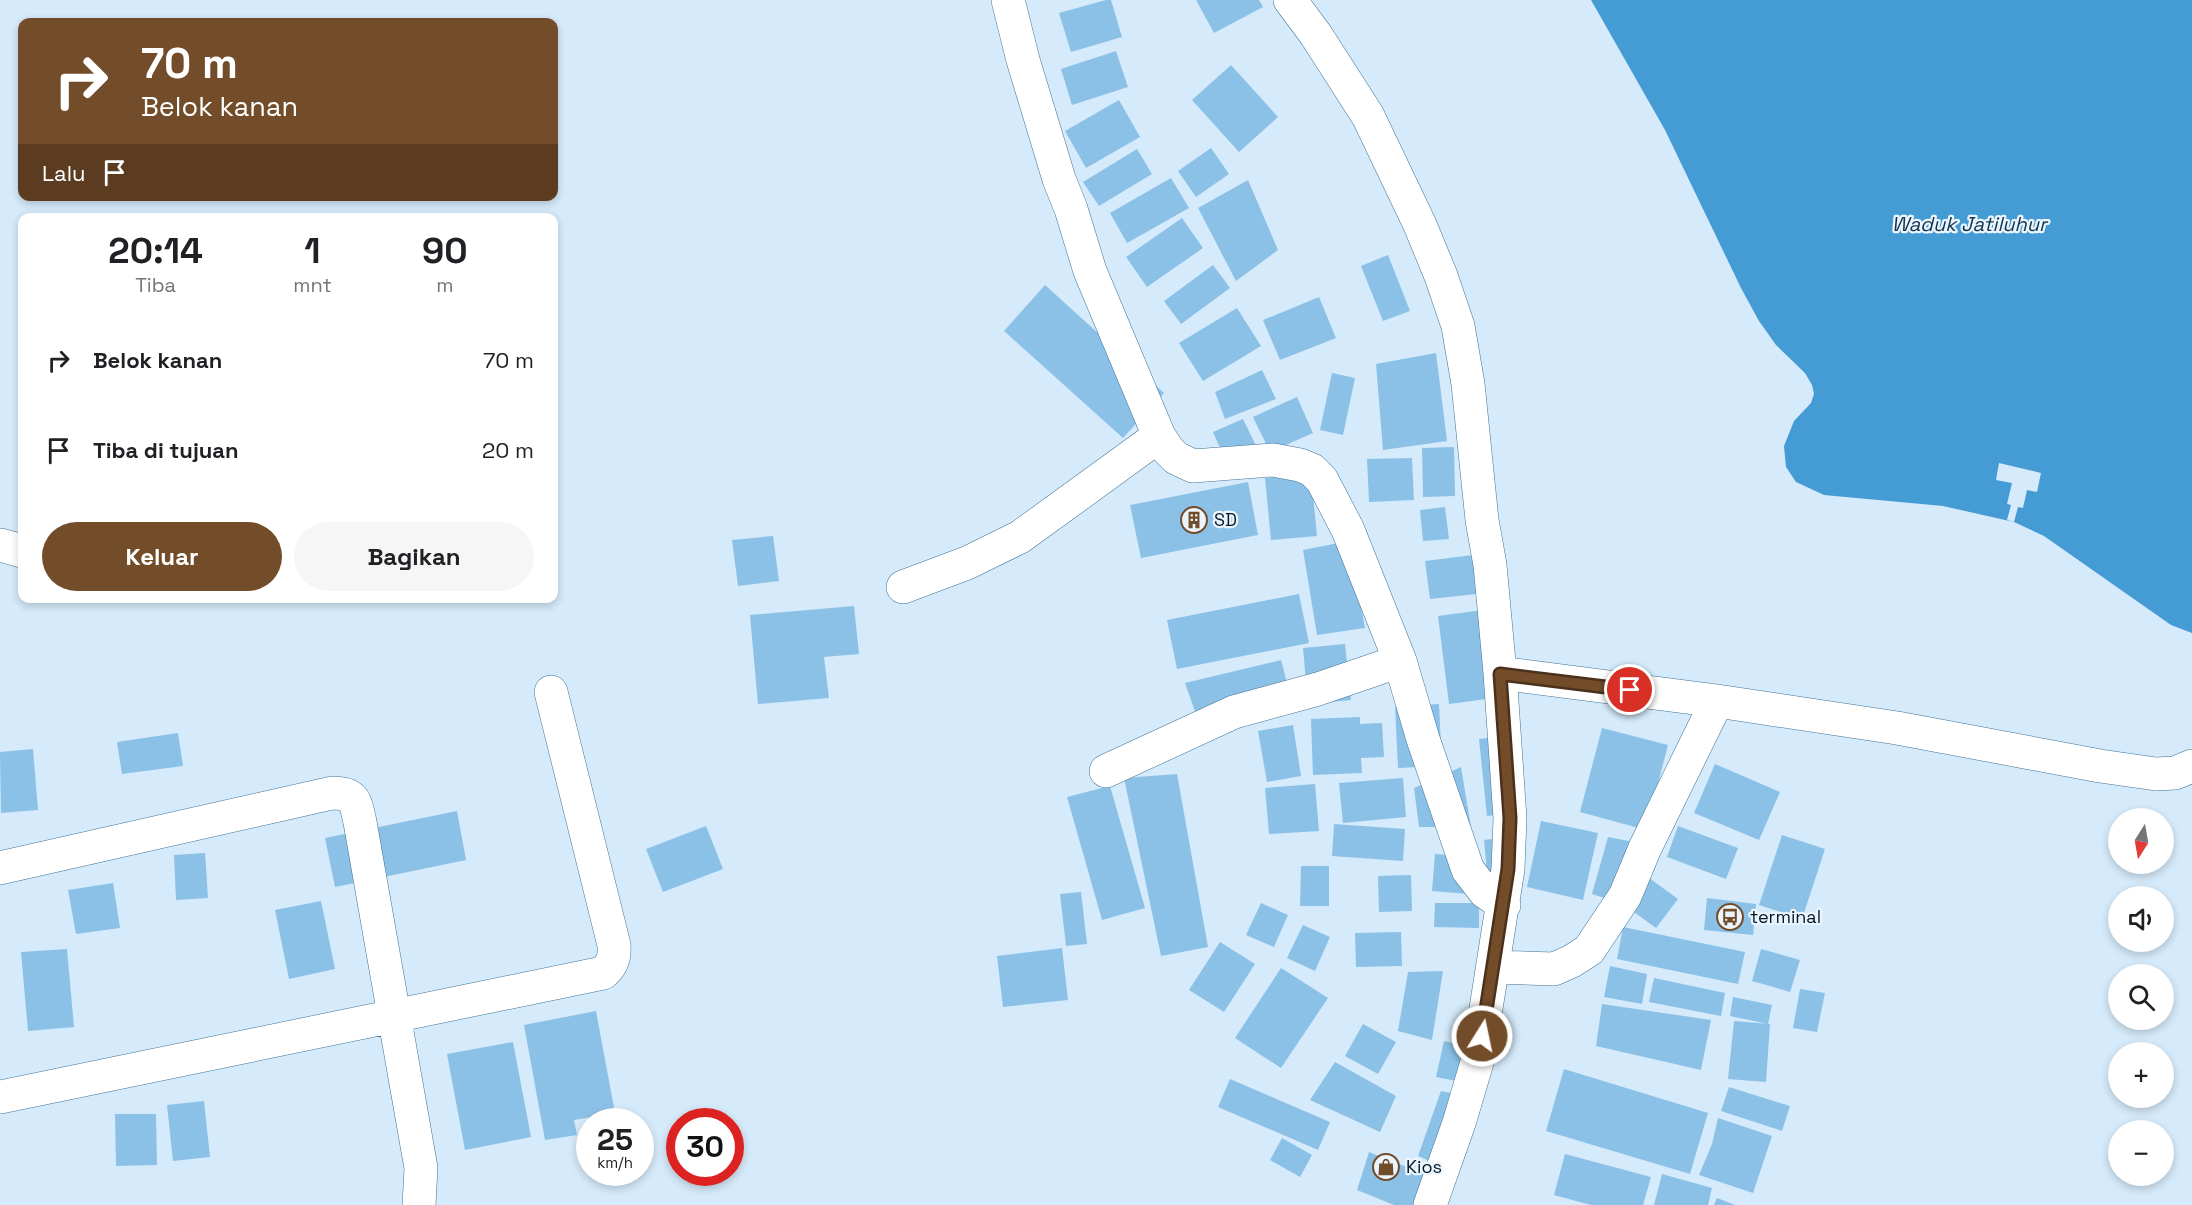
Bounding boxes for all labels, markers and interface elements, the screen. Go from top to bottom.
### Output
text: 70 m [141,37,238,90]
icon: right [42,42,120,120]
text: Belok kanan [141,89,298,124]
icon: arrive [98,156,131,189]
text: Lalu [42,159,86,187]
water label: Waduk Jatiluhur [1892,211,2049,237]
text: 20:14 [108,228,203,274]
text: 1 [304,228,321,274]
text: 90 [422,228,468,274]
text: Tiba [135,272,176,298]
text: mnt [293,272,332,298]
text: m [436,272,453,298]
icon: right [42,344,75,377]
text: Belok kanan [93,346,222,374]
text: 70 m [483,346,534,374]
icon: arrive [42,434,75,467]
text: Tiba di tujuan [93,436,239,464]
text: 20 m [482,436,534,464]
building icon: SD [1179,505,1209,535]
place label: SD [1214,508,1237,531]
button: Keluar [42,522,282,591]
button: Bagikan [294,522,534,591]
pin [1604,664,1655,715]
icon: arrive [1613,673,1646,706]
north arrow [2108,808,2174,874]
map controls [2108,808,2174,1186]
button: sound [2108,886,2174,952]
bus stop icon: terminal [1715,902,1745,932]
place label: terminal [1750,905,1821,928]
button: search [2108,964,2174,1030]
position arrow [1450,1004,1514,1068]
button: + [2108,1042,2174,1108]
speed limit sign: 30 [666,1108,744,1186]
text: 25 [597,1120,633,1159]
button: − [2108,1120,2174,1186]
shop icon: Kios [1371,1152,1401,1182]
text: km/h [597,1153,633,1172]
place label: Kios [1406,1155,1442,1178]

